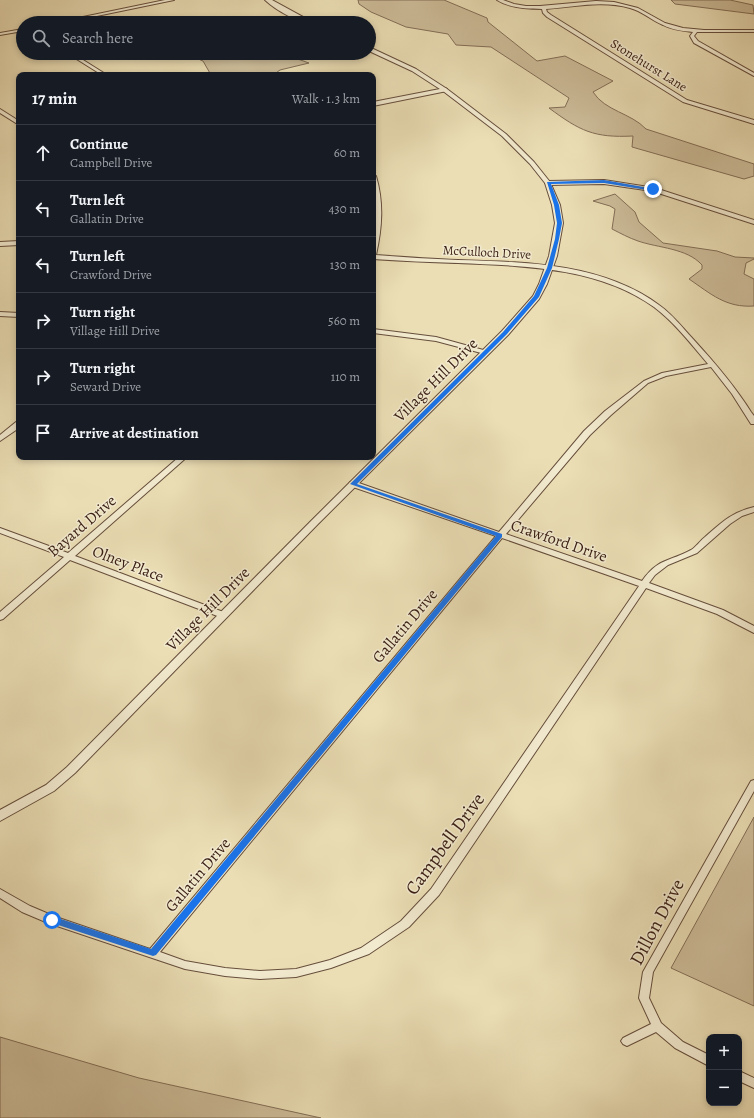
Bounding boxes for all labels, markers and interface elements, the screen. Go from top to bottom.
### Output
search box [16,16,376,60]
icon: search [30,27,52,49]
text: Search here [62,28,133,48]
street label: Stonehurst Lane [607,35,691,95]
text: 17 min [32,87,77,110]
text: Walk · 1.3 km [292,90,360,107]
text: Continue [70,134,128,154]
icon: ahead [32,142,54,164]
text: 60 m [334,144,360,161]
text: Campbell Drive [70,154,152,171]
route end [644,180,662,198]
text: Turn left [70,190,125,210]
icon: left [32,198,54,220]
text: 430 m [328,200,360,217]
text: Gallatin Drive [70,210,144,227]
street label: McCulloch Drive [442,241,532,263]
text: Turn left [70,246,125,266]
icon: left [32,254,54,276]
text: 130 m [330,256,360,273]
text: Crawford Drive [70,266,152,283]
text: Turn right [70,302,135,322]
icon: right [32,310,54,332]
text: 560 m [328,312,360,329]
text: Village Hill Drive [70,322,160,339]
street label: Village Hill Drive [388,333,483,428]
text: Turn right [70,358,135,378]
icon: right [32,366,54,388]
text: 110 m [331,368,360,385]
text: Seward Drive [70,378,141,395]
icon: arrive [32,422,54,444]
text: Arrive at destination [70,423,199,443]
street label: Bayard Drive [43,490,121,562]
street label: Crawford Drive [508,514,610,568]
street label: Olney Place [89,540,167,588]
street label: Village Hill Drive [160,562,255,657]
street label: Gallatin Drive [367,584,443,668]
street label: Campbell Drive [399,788,491,900]
street label: Gallatin Drive [160,833,236,917]
street label: Dillon Drive [623,874,691,970]
route start [43,911,61,929]
map controls [706,1034,742,1106]
button: + [706,1034,742,1070]
button: − [706,1070,742,1106]

